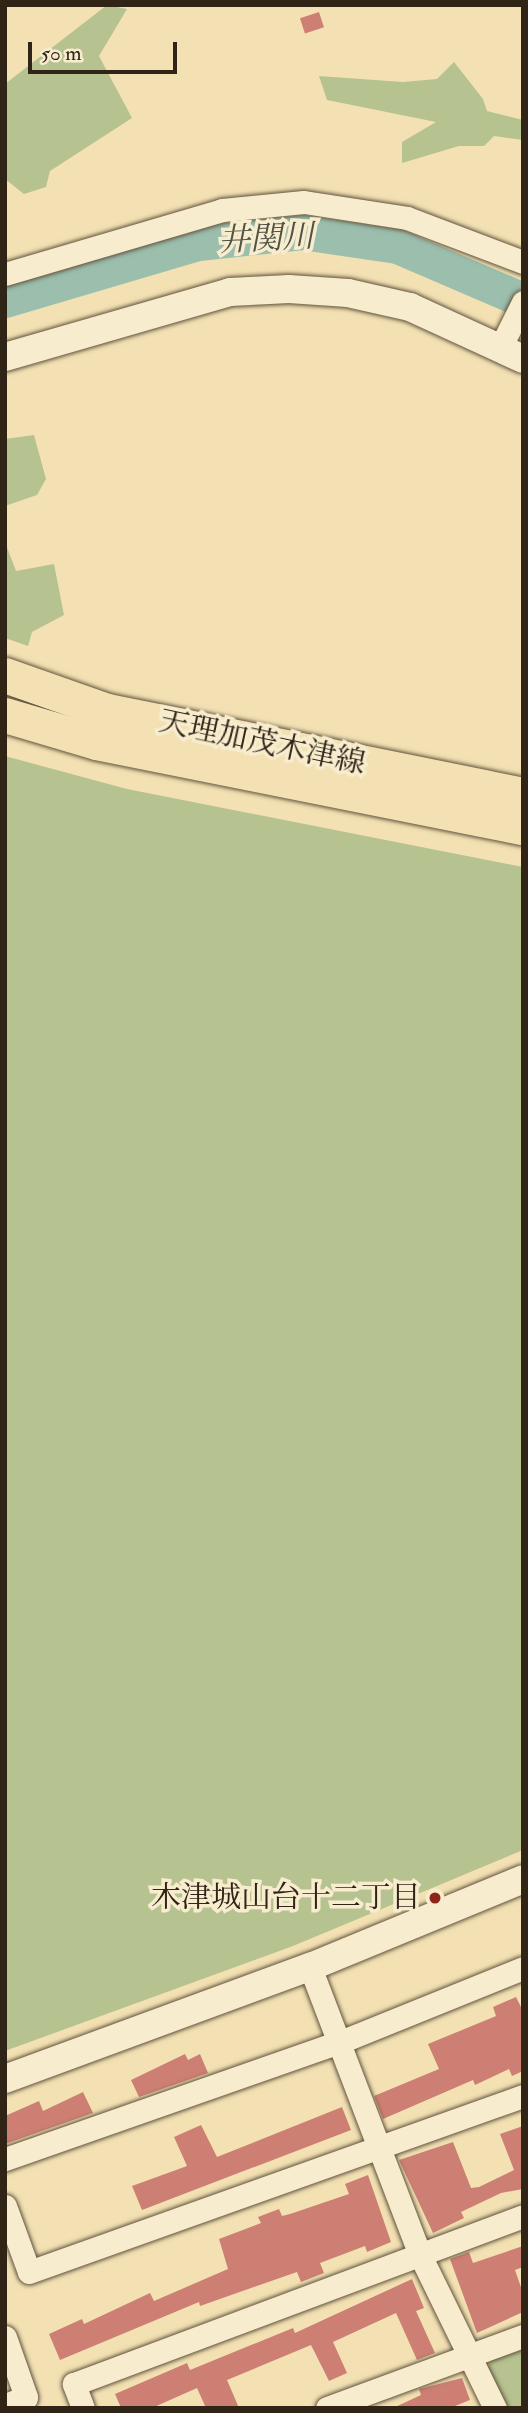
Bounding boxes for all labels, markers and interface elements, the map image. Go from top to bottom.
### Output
scale bar [32,28,180,72]
text: 50 m [41,40,82,67]
water label: 井関川 [217,217,315,261]
street label: 天理加茂木津線 [156,704,368,782]
place label: 木津城山台十二丁目 [151,1880,421,1916]
marker: 木津城山台十二丁目 [427,1890,443,1906]

